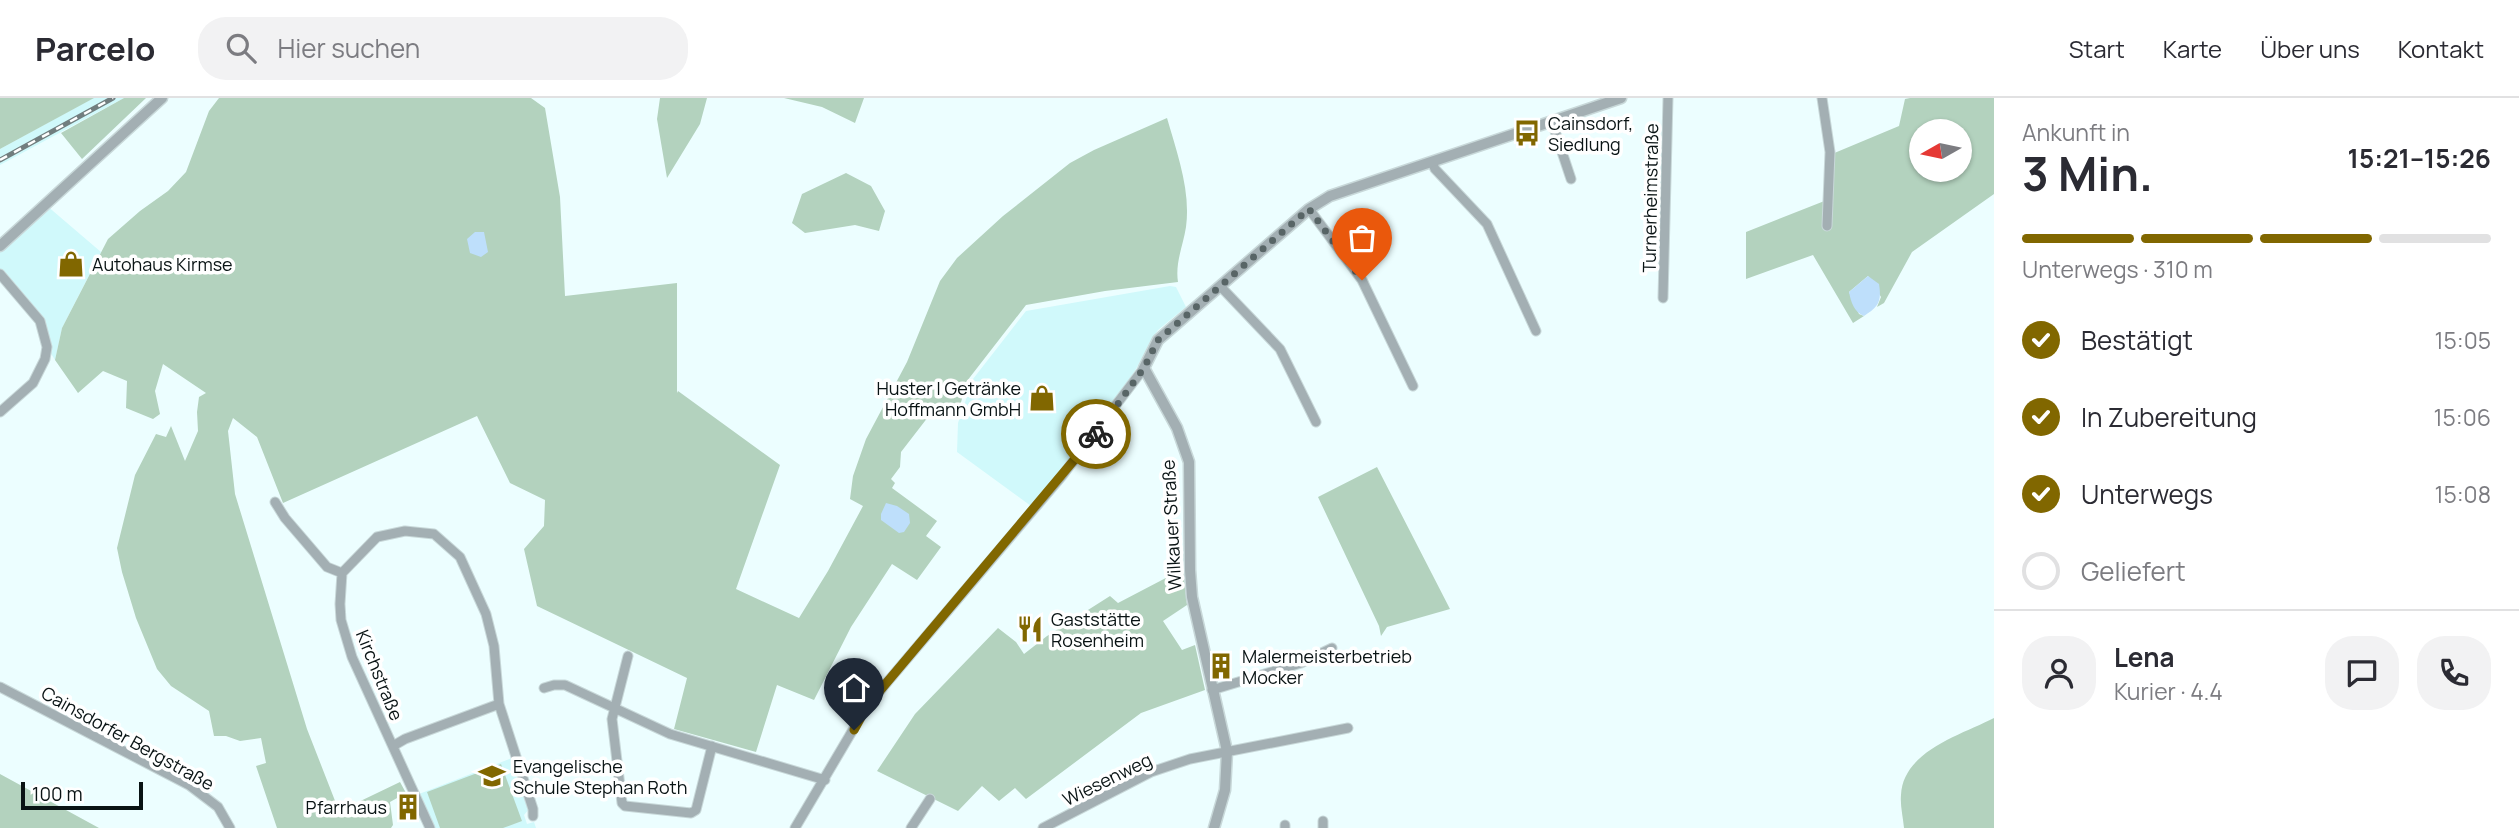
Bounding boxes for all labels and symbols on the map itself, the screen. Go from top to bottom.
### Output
place label: Cainsdorf, Siedlung [1548,111,1633,156]
bus stop icon: Cainsdorf, Siedlung [1512,118,1542,148]
north arrow [1909,119,1972,182]
street label: Turnerheimstraße [1637,123,1663,273]
pin [1332,208,1392,280]
shop icon: Autohaus Kirmse [56,249,86,279]
place label: Autohaus Kirmse [92,252,233,276]
place label: Huster | Getränke Hoffmann GmbH [876,376,1021,421]
shop icon: Huster | Getränke Hoffmann GmbH [1027,383,1057,413]
courier [1061,399,1131,469]
street label: Wilkauer Straße [1156,459,1186,591]
place label: Gaststätte Rosenheim [1051,607,1144,652]
restaurant icon: Gaststätte Rosenheim [1015,614,1045,644]
street label: Kirchstraße [351,626,409,724]
place label: Malermeisterbetrieb Mocker [1242,644,1412,689]
building icon: Malermeisterbetrieb Mocker [1206,651,1236,681]
pin [824,658,884,730]
street label: Cainsdorfer Bergstraße [37,680,219,796]
street label: Wiesenweg [1058,747,1156,811]
place label: Evangelische Schule Stephan Roth [513,754,688,799]
school or university icon: Evangelische Schule Stephan Roth [477,761,507,791]
scale bar [21,779,144,811]
building icon: Pfarrhaus [393,792,423,822]
place label: Pfarrhaus [305,795,387,819]

